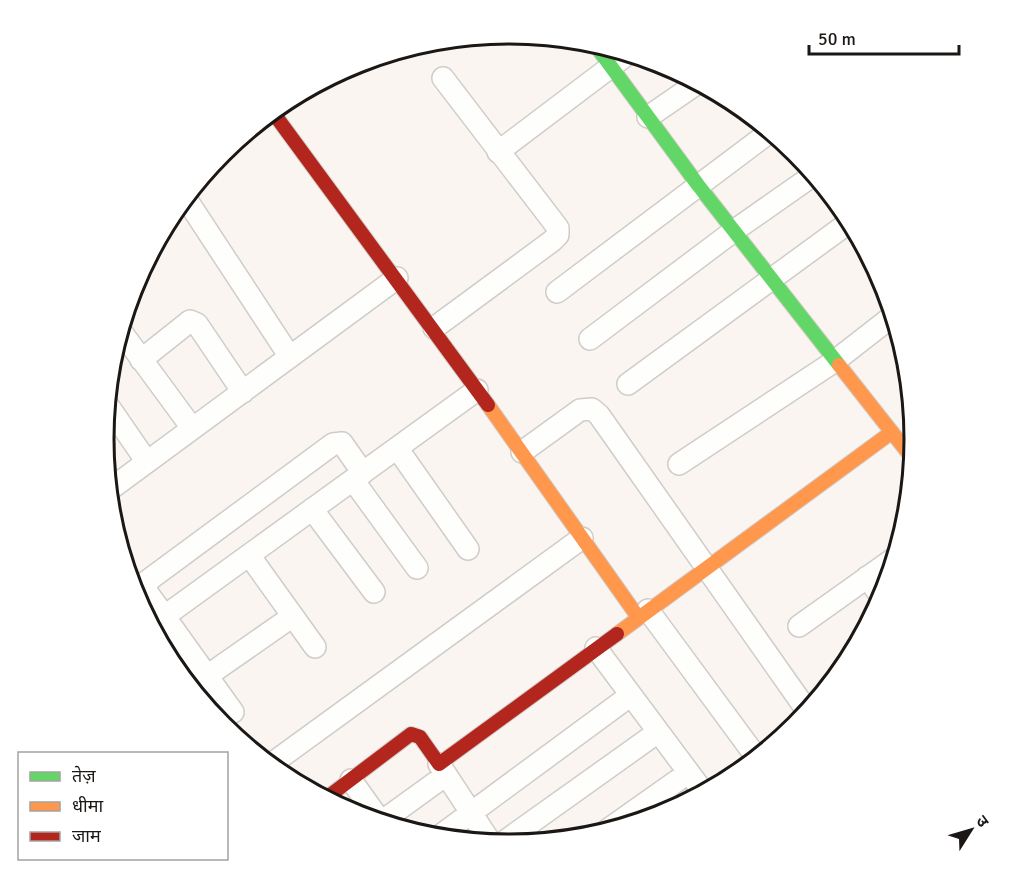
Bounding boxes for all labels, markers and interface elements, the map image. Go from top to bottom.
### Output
scale bar [809,18,959,56]
text: 50 m [818,28,856,50]
legend [18,752,228,860]
text: तेज़ [72,765,96,787]
text: धीमा [72,795,103,817]
north arrow [941,800,1001,860]
text: उ [971,812,993,832]
text: जाम [72,825,102,847]

